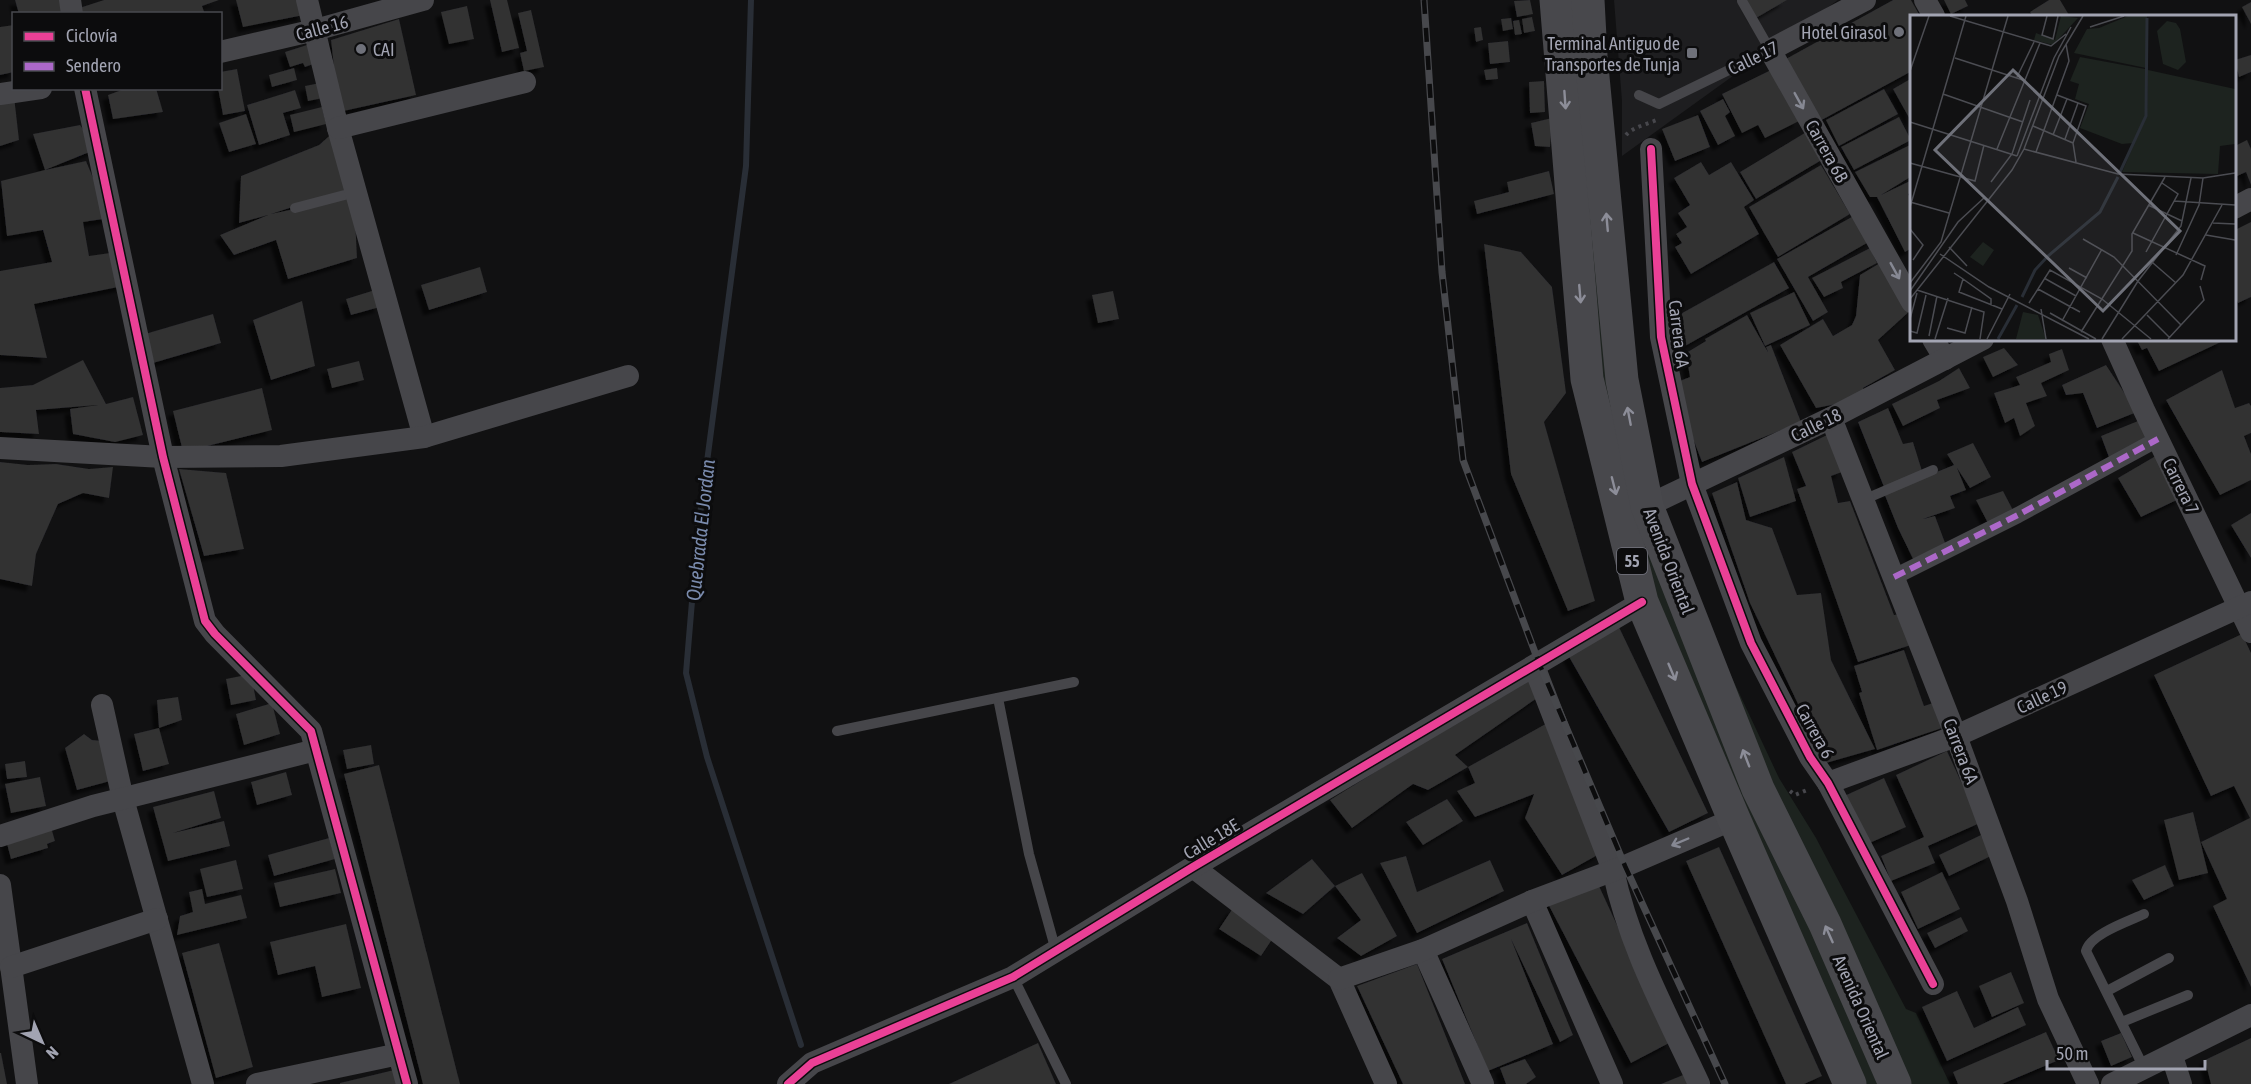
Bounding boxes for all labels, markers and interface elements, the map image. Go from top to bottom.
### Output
street label: Calle 16 [293,11,351,45]
legend [12,12,222,90]
inset map [1910,15,2236,340]
place label: Hotel Girasol [1801,22,1887,43]
text: Ciclovía [66,25,118,46]
marker: Hotel Girasol [1892,25,1906,39]
place label: Terminal Antiguo de Transportes de Tunja [1545,33,1680,75]
street label: Calle 17 [1724,37,1782,79]
place label: CAI [373,39,395,60]
marker: CAI [354,42,368,56]
marker: Terminal Antiguo de Transportes de Tunja [1685,46,1699,60]
text: Sendero [66,55,121,76]
one-way arrow [1559,90,1570,110]
one-way arrow [1793,92,1805,109]
street label: Carrera 6B [1801,116,1853,186]
one-way arrow [1601,213,1612,233]
one-way arrow [1889,262,1901,279]
one-way arrow [1575,284,1586,304]
street label: Carrera 6A [1664,299,1694,369]
street label: Calle 18 [1787,404,1845,446]
one-way arrow [1623,406,1634,426]
street label: Carrera 7 [2159,455,2203,517]
water label: Quebrada El Jordan [681,458,719,602]
one-way arrow [1608,476,1620,495]
street label: Avenida Oriental [1639,505,1699,617]
road number: 55 [1617,548,1647,574]
one-way arrow [1666,662,1678,680]
street label: Calle 19 [2013,676,2071,718]
street label: Carrera 6 [1791,700,1839,762]
street label: Carrera 6A [1939,715,1983,787]
one-way arrow [1740,749,1751,768]
street label: Calle 18E [1179,814,1243,864]
one-way arrow [1672,837,1690,848]
one-way arrow [1823,926,1835,944]
street label: Avenida Oriental [1829,952,1893,1062]
north arrow [12,1012,72,1072]
scale bar [2047,1033,2204,1071]
text: N [43,1043,62,1063]
text: 50 m [2056,1043,2088,1064]

